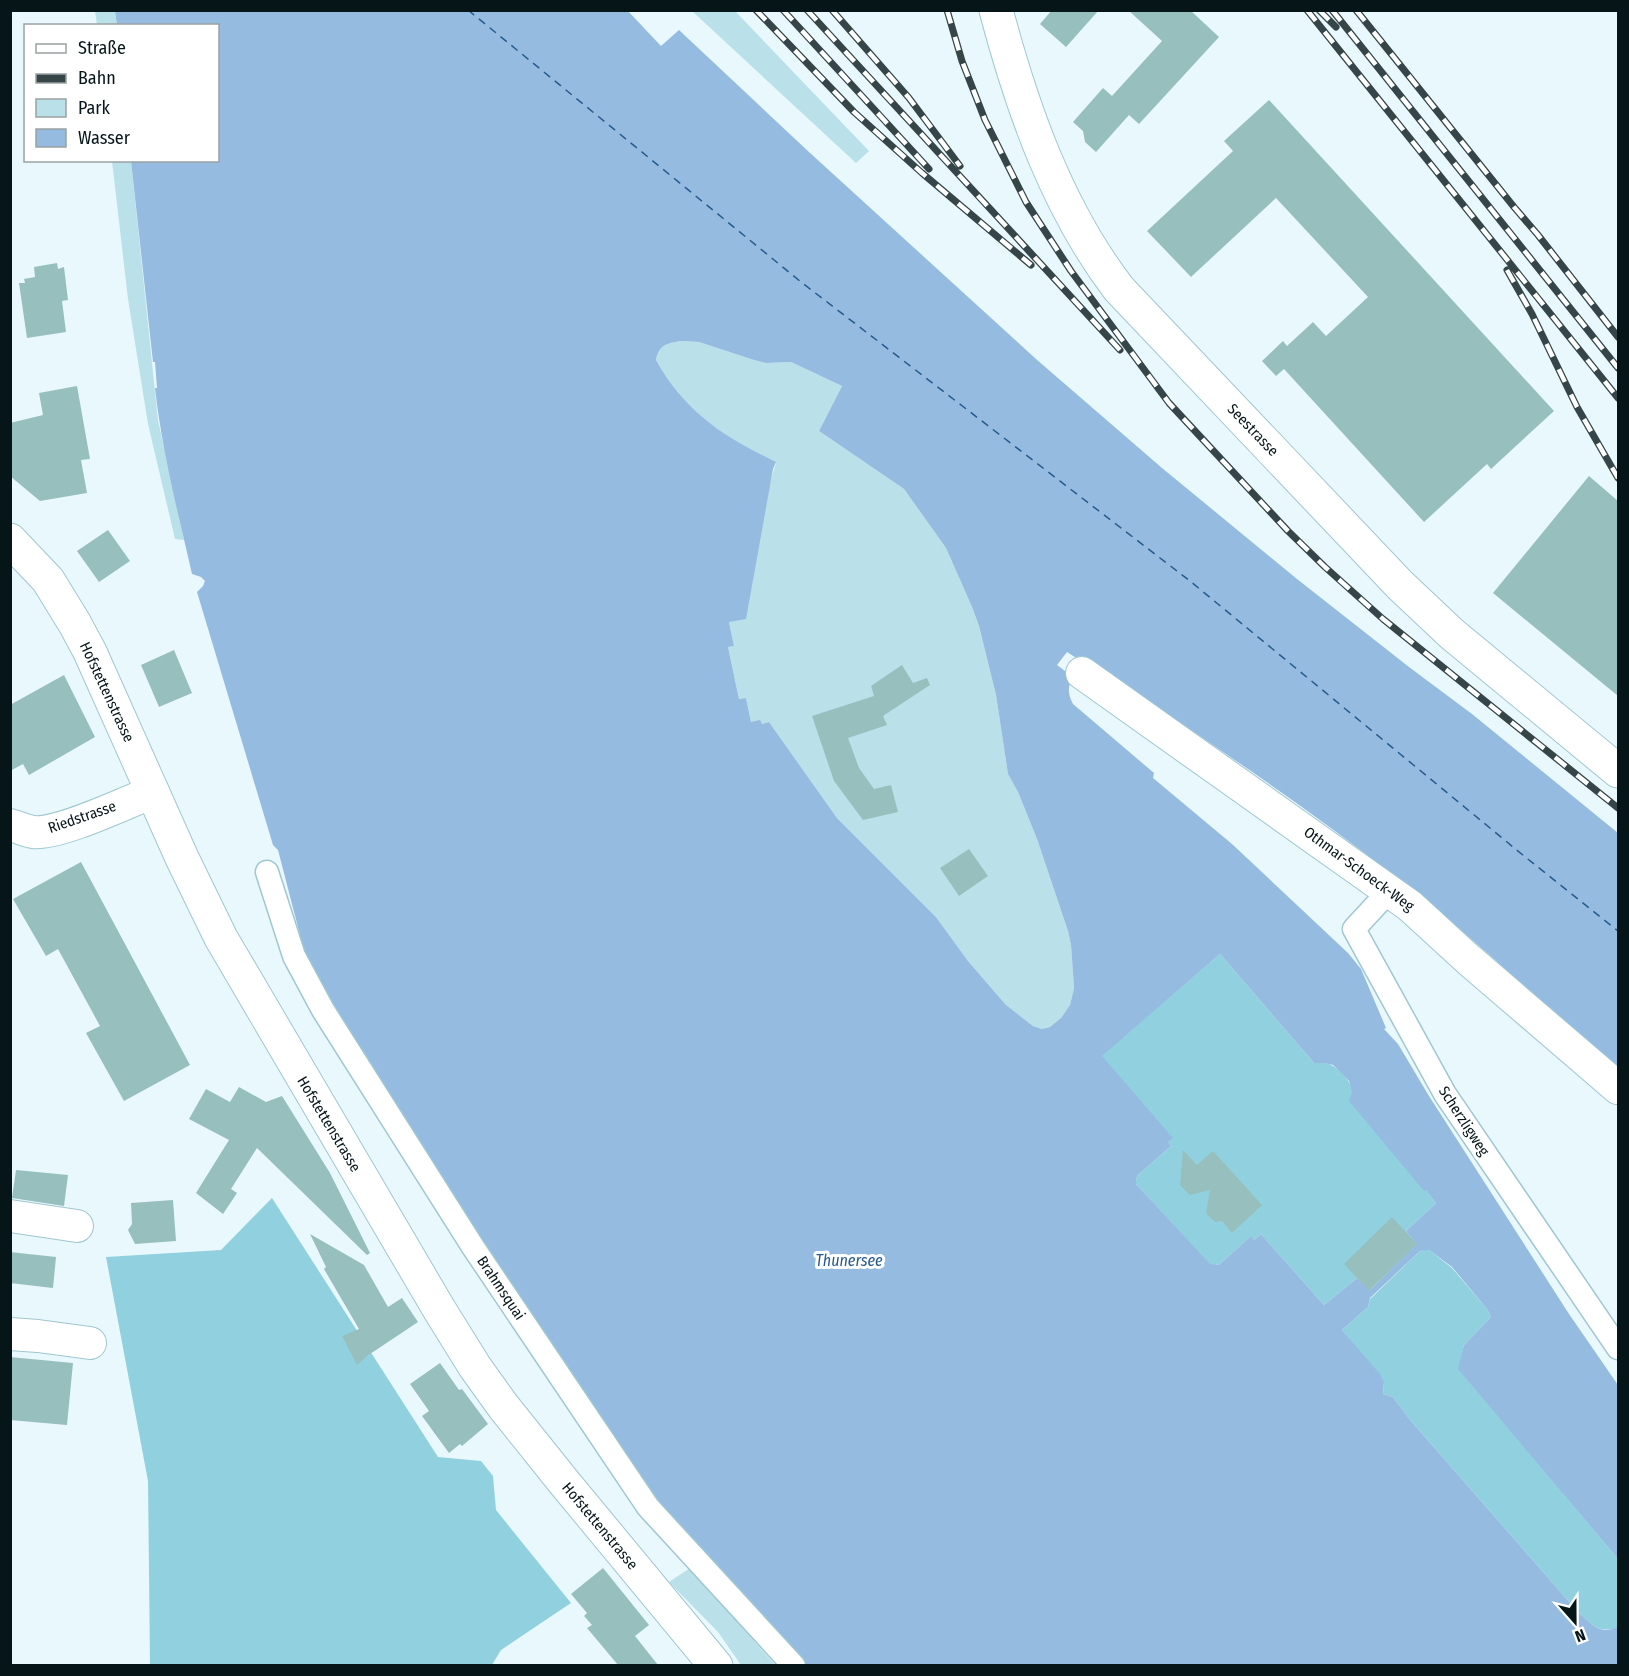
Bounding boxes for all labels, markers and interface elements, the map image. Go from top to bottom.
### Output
legend [24,24,219,162]
text: Straße [78,37,126,59]
text: Bahn [78,67,116,89]
text: Park [78,97,111,119]
text: Wasser [78,127,131,149]
street label: Seestrasse [1224,400,1282,460]
street label: Hofstettenstrasse [76,639,138,745]
street label: Riedstrasse [46,797,118,837]
street label: Othmar-Schoeck-Weg [1300,823,1418,915]
street label: Hofstettenstrasse [293,1073,365,1175]
street label: Scherzligweg [1435,1083,1493,1159]
water label: Thunersee [815,1251,883,1270]
street label: Brahmsquai [473,1253,529,1323]
street label: Hofstettenstrasse [558,1479,642,1573]
north arrow [1545,1592,1605,1652]
text: N [1572,1625,1588,1646]

